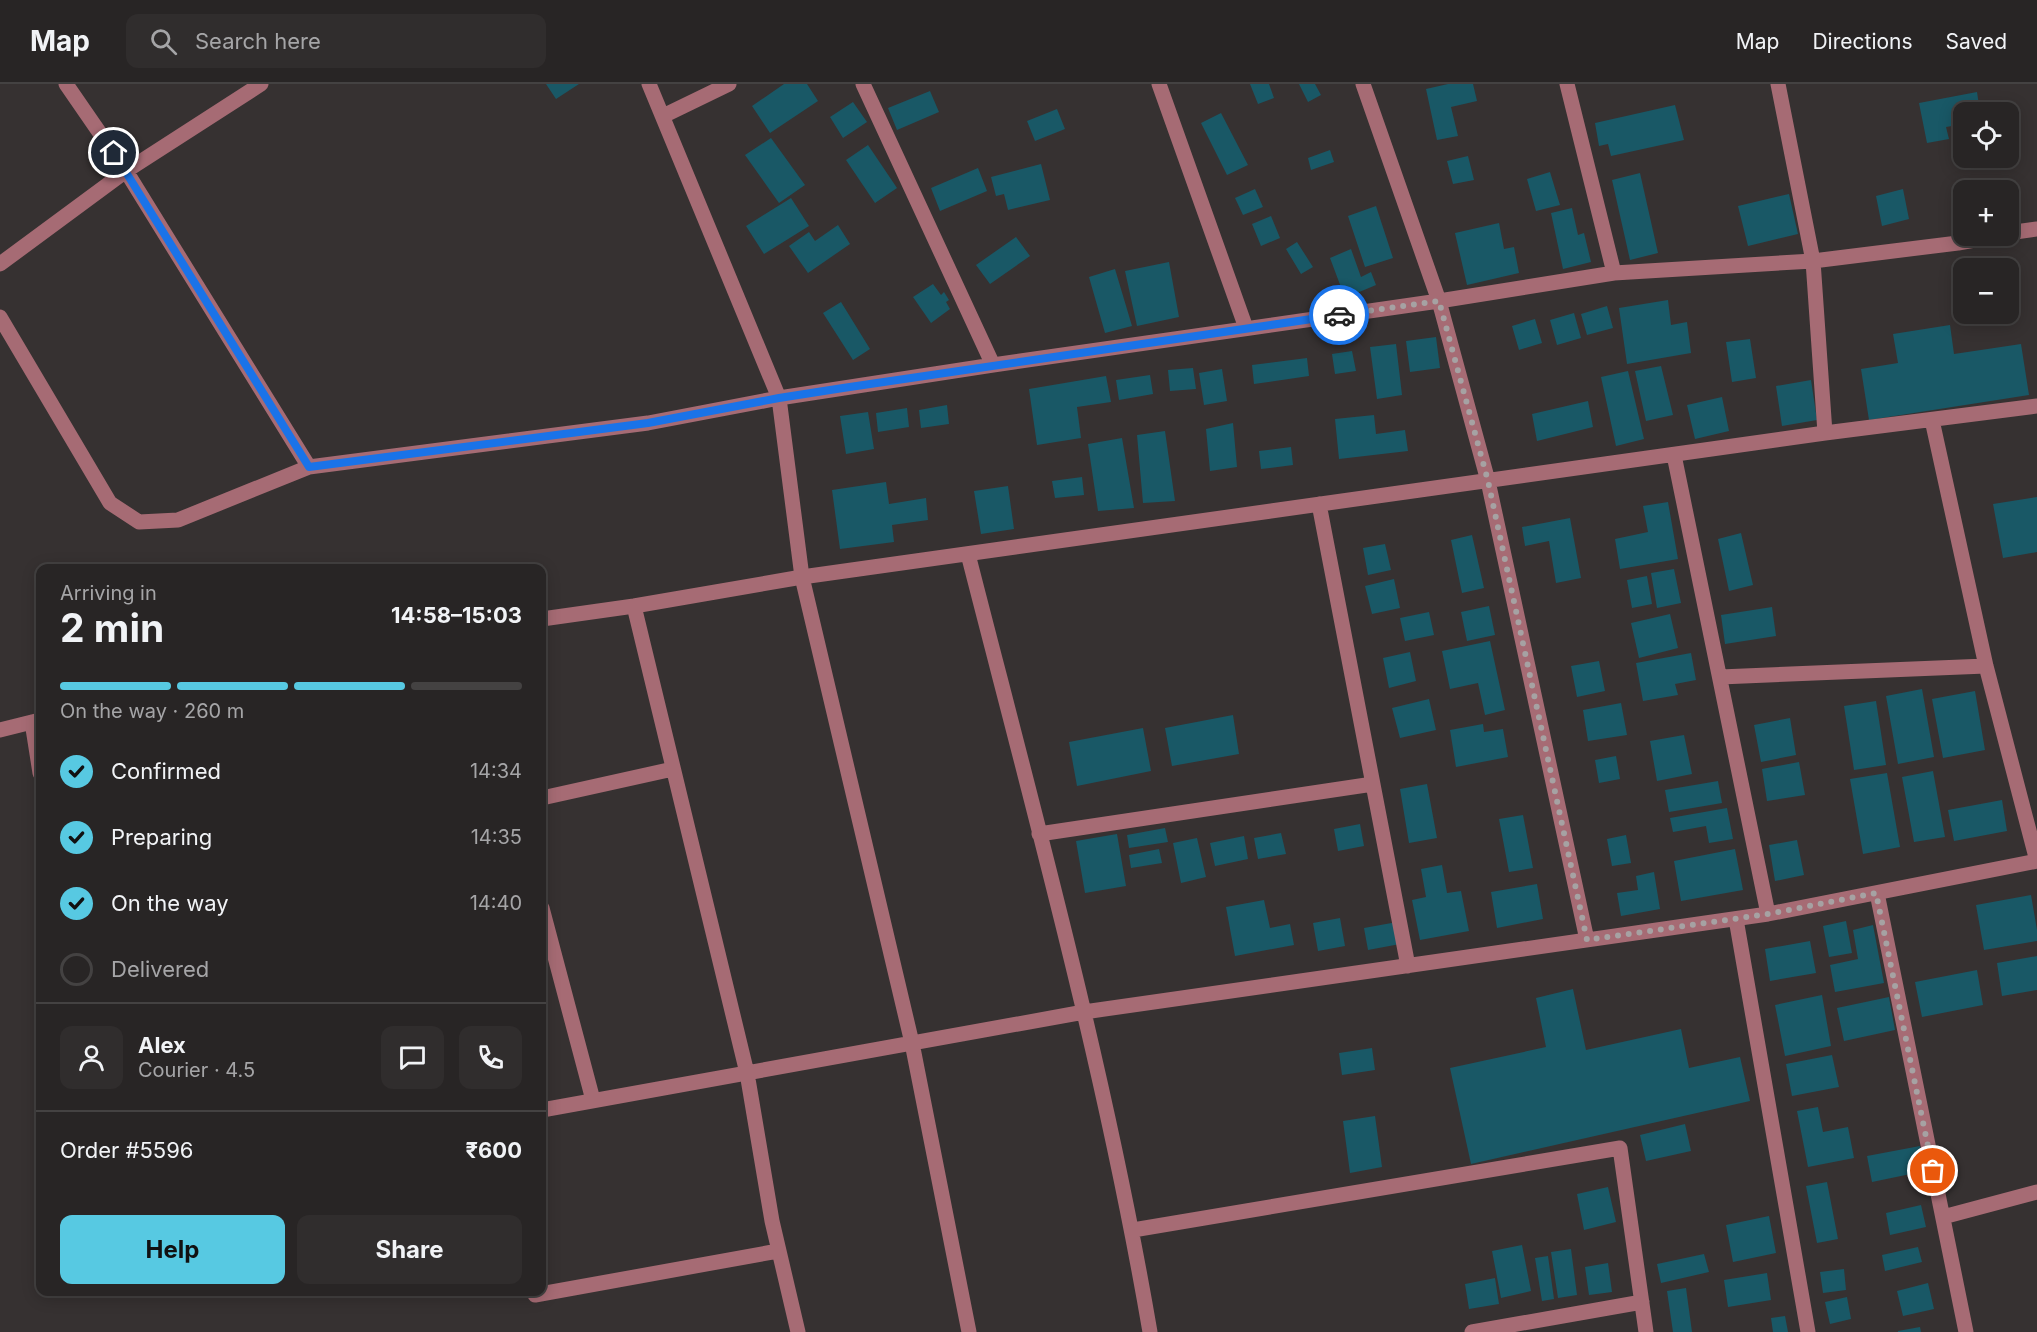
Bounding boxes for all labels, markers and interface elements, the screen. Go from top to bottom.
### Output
search box [126,14,546,68]
text: Map [30,24,90,58]
icon: search [147,25,180,58]
text: Search here [195,28,321,54]
text: Map [1736,29,1779,54]
text: Directions [1812,29,1913,54]
text: Saved [1946,29,2007,54]
map controls [1953,102,2019,324]
button: locate [1953,102,2019,168]
pin [88,127,139,178]
icon: home [97,136,130,169]
button: + [1953,180,2019,246]
button: − [1953,258,2019,324]
courier [1309,285,1369,345]
icon: car [1323,299,1356,332]
text: Arriving in [60,581,157,605]
text: 14:58–15:03 [391,602,522,628]
text: 2 min [60,604,164,651]
text: On the way · 260 m [60,699,244,723]
icon: check [60,755,93,788]
text: Confirmed [111,758,221,784]
text: 14:34 [470,759,522,783]
icon: check [60,821,93,854]
text: Preparing [111,824,212,850]
text: 14:35 [471,825,522,849]
icon: check [60,887,93,920]
text: On the way [111,890,229,916]
text: 14:40 [470,891,522,915]
text: Delivered [111,956,209,982]
button: person [60,1026,123,1089]
button: chat [381,1026,444,1089]
button: phone [459,1026,522,1089]
text: Alex [138,1032,186,1058]
text: Courier · 4.5 [138,1058,255,1082]
text: Order #5596 [60,1137,193,1163]
text: ₹600 [465,1137,522,1163]
pin [1907,1145,1958,1196]
icon: bag [1916,1154,1949,1187]
button: Help [60,1215,285,1284]
button: Share [297,1215,522,1284]

